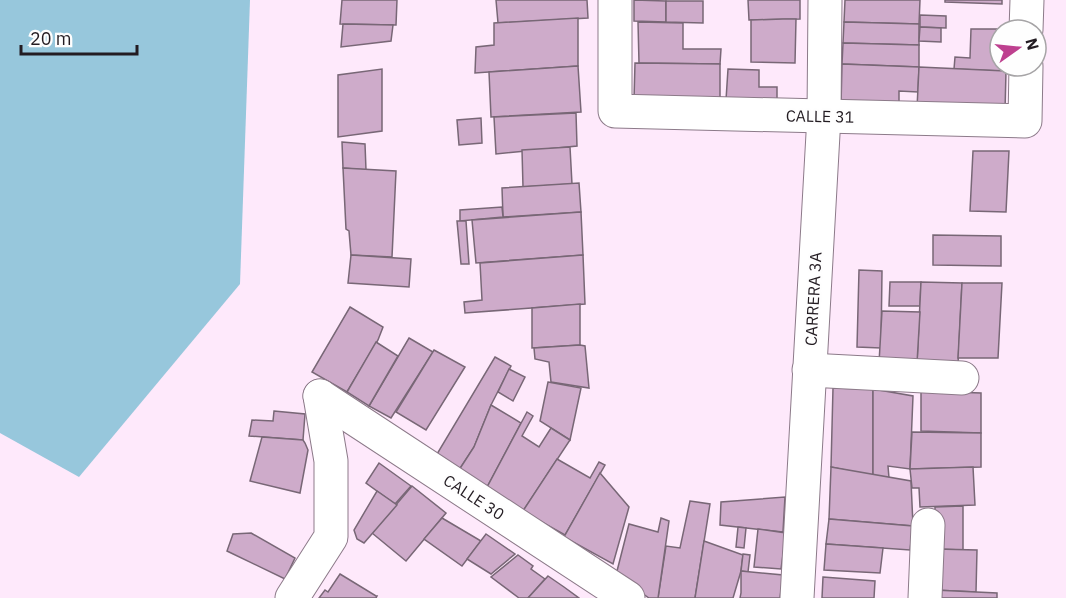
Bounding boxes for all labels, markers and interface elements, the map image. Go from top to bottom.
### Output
scale bar [21,18,136,56]
north arrow [988,18,1048,78]
text: 20 m [30,27,72,50]
text: N [1021,36,1044,52]
street label: CALLE 31 [786,105,854,127]
street label: CARRERA 3A [801,251,825,347]
street label: CALLE 30 [440,470,508,524]

